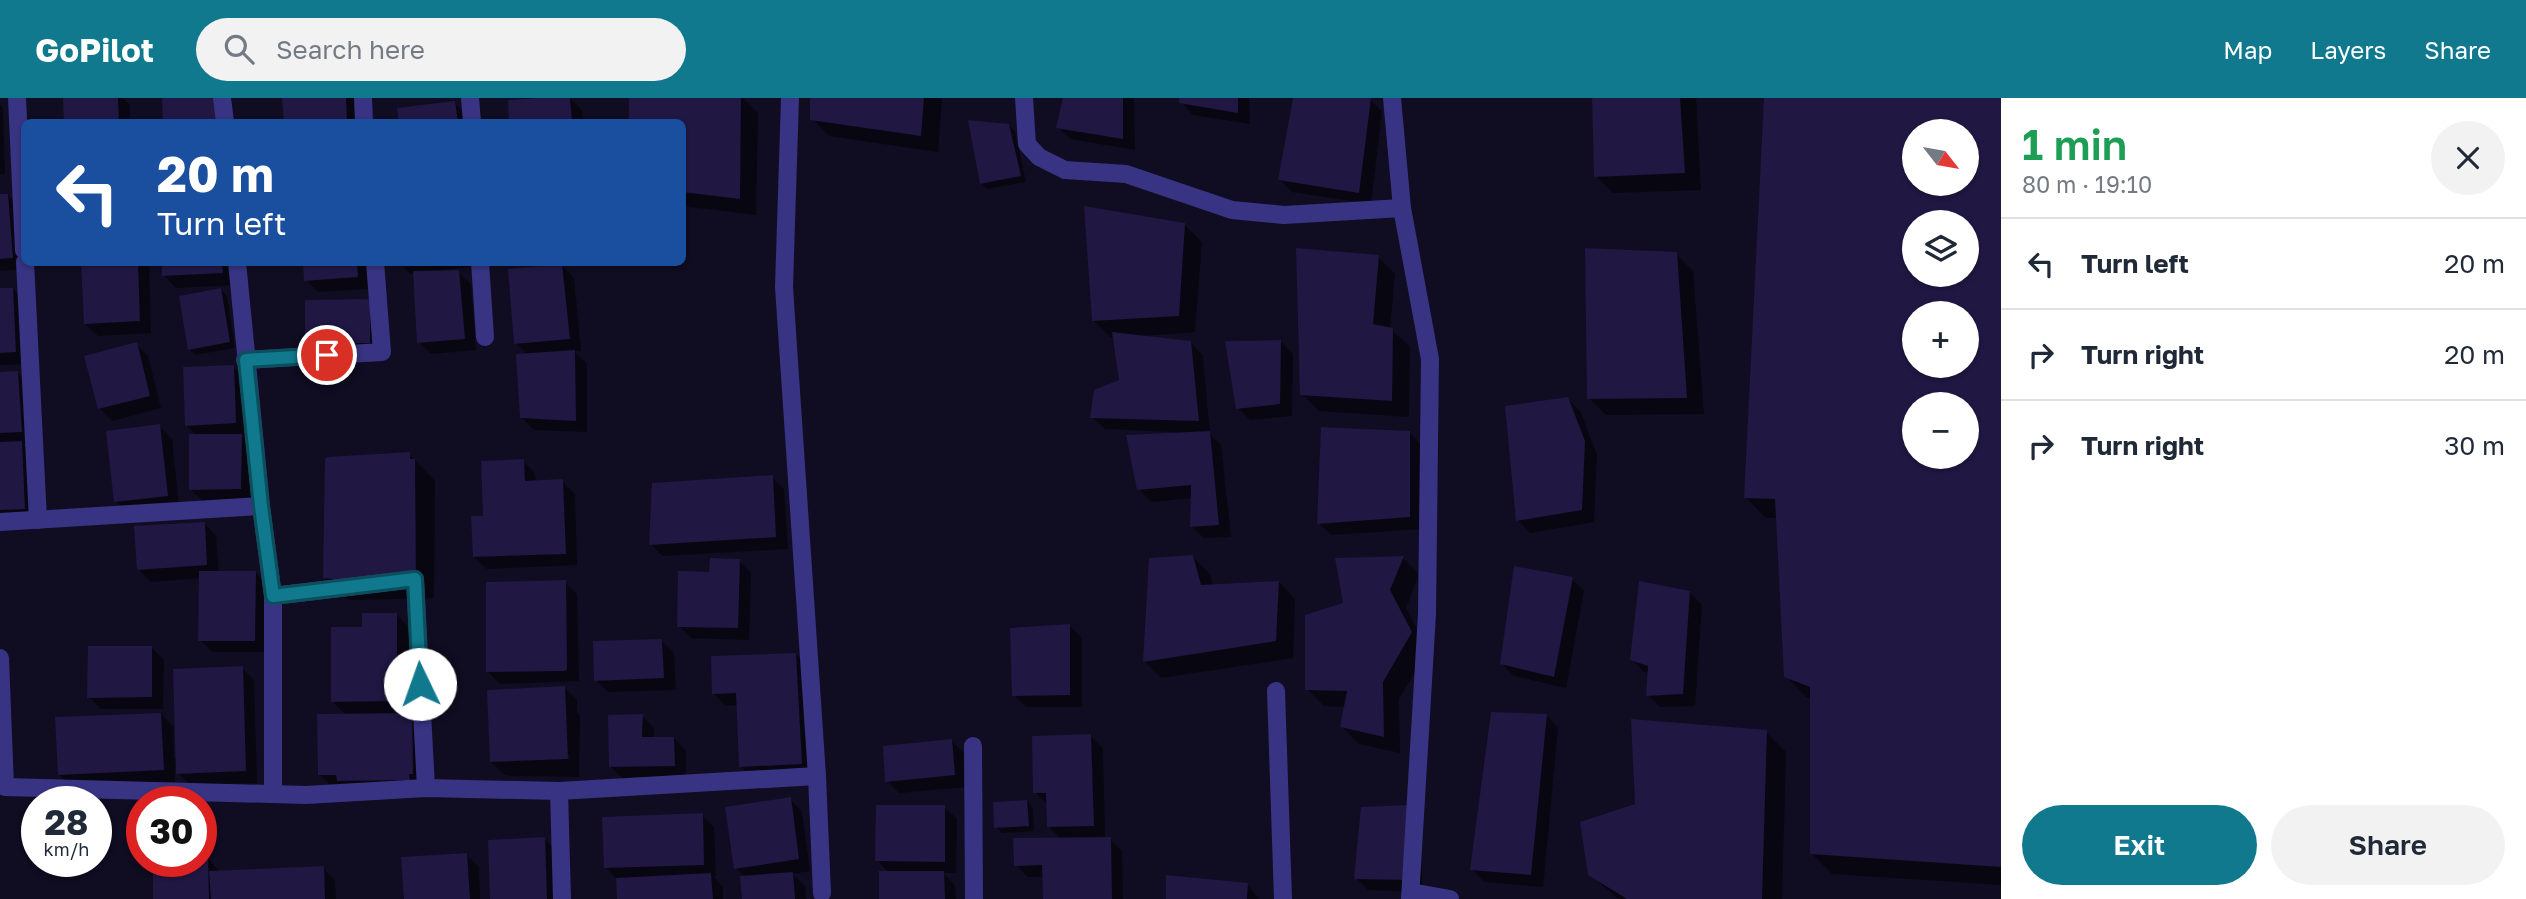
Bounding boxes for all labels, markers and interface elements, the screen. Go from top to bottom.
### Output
search box [196,18,686,81]
text: GoPilot [35,30,154,69]
icon: search [220,30,258,68]
text: Search here [276,34,425,65]
text: Map [2223,35,2272,64]
text: Layers [2310,35,2386,64]
text: Share [2424,35,2491,64]
north arrow [1902,119,1979,196]
map controls [1902,119,1979,469]
text: 1 min [2022,119,2127,169]
button: close [2431,121,2505,195]
text: 20 m [157,144,274,203]
icon: left [42,147,133,238]
text: 80 m · 19:10 [2022,170,2152,198]
text: Turn left [157,204,286,242]
button: layers [1902,210,1979,287]
icon: left [2022,245,2060,283]
text: Turn left [2081,248,2189,279]
text: 20 m [2444,248,2505,279]
button: + [1902,301,1979,378]
pin [297,325,357,385]
icon: arrive [308,336,346,374]
icon: right [2022,336,2060,374]
text: Turn right [2081,339,2204,370]
text: 20 m [2444,339,2505,370]
button: − [1902,392,1979,469]
icon: right [2022,427,2060,465]
text: Turn right [2081,430,2204,461]
text: 30 m [2444,430,2505,461]
position arrow [383,647,457,721]
speed limit sign: 30 [126,786,217,877]
text: 28 [45,801,88,843]
button: Exit [2022,805,2257,885]
button: Share [2271,805,2505,885]
text: km/h [44,838,89,860]

